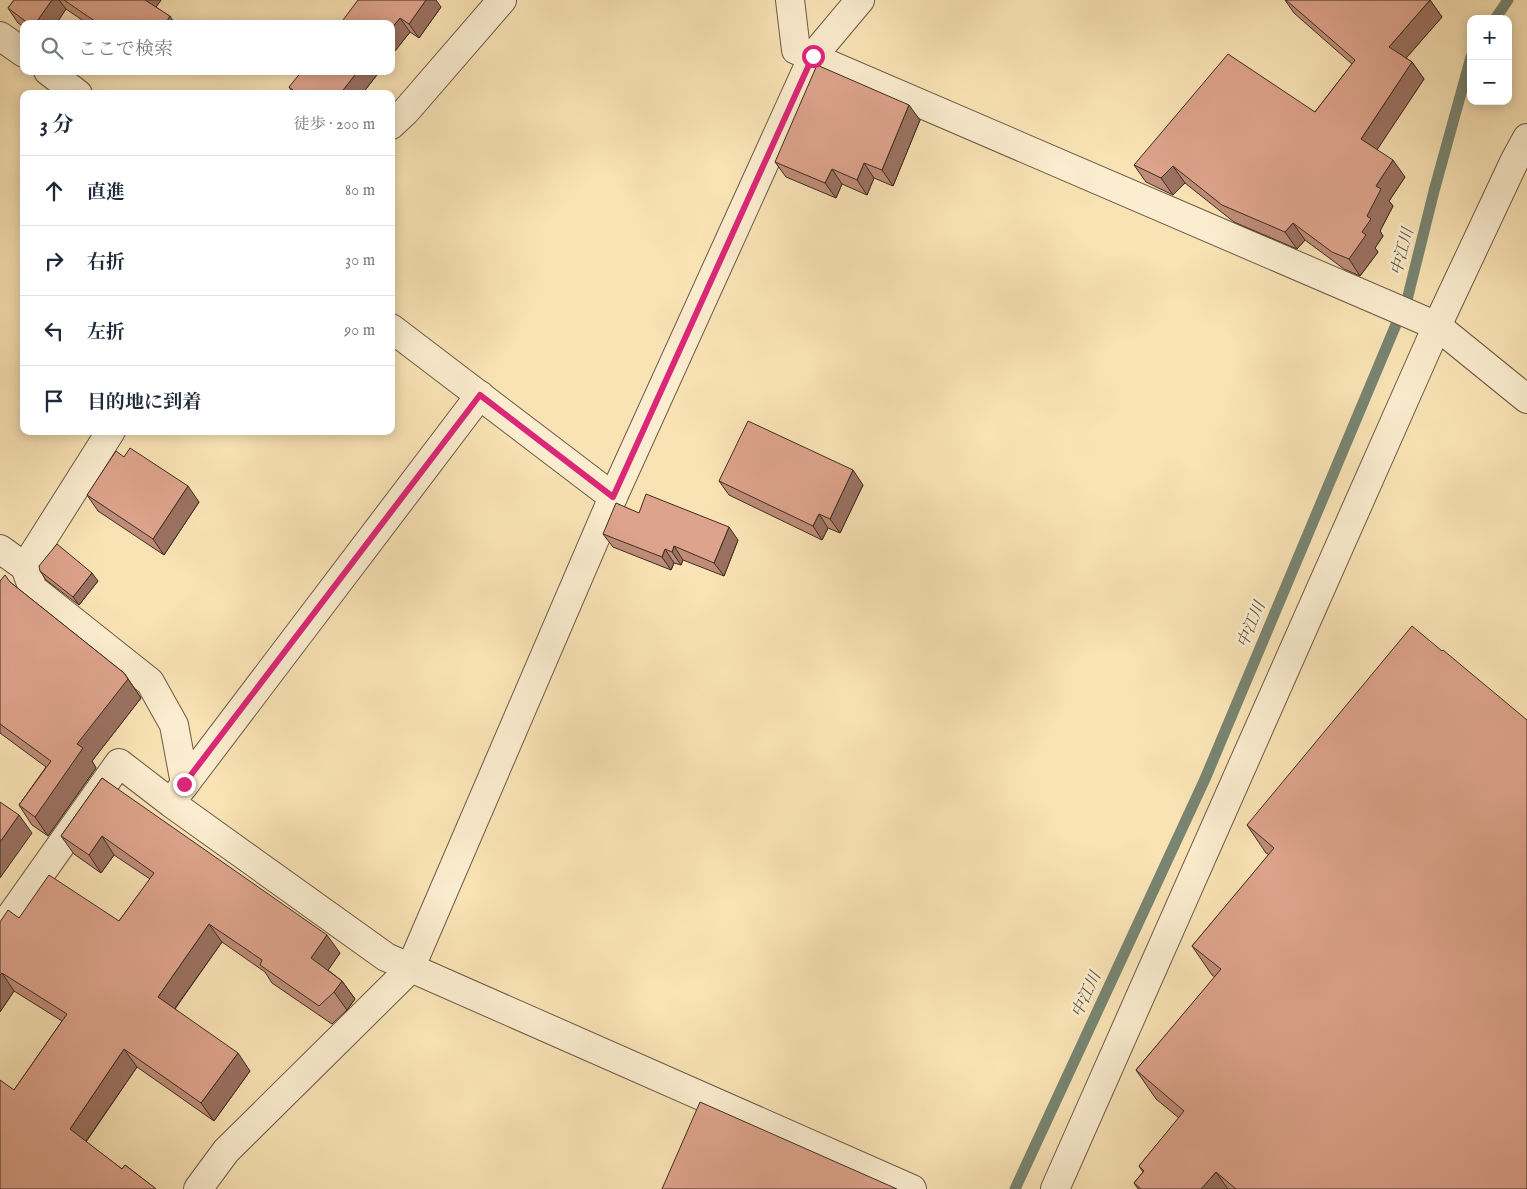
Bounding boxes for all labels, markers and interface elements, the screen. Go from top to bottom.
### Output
map controls [1467,15,1512,105]
button: + [1467,15,1512,60]
search box [20,20,395,75]
icon: search [38,34,66,62]
text: ここで検索 [78,38,173,62]
route start [802,45,825,68]
button: − [1467,60,1512,105]
text: 3 分 [40,112,73,139]
text: 徒歩 · 200 m [293,115,375,135]
icon: ahead [40,177,68,205]
text: 直進 [87,181,125,205]
text: 80 m [345,181,375,201]
water label: 中江川 [1387,224,1419,278]
icon: right [40,247,68,275]
text: 右折 [87,251,125,275]
text: 30 m [345,251,375,271]
icon: left [40,317,68,345]
text: 左折 [87,321,125,345]
text: 90 m [344,321,375,341]
icon: arrive [40,387,68,415]
text: 目的地に到着 [87,391,201,415]
water label: 中江川 [1233,597,1271,651]
route end [173,773,196,796]
water label: 中江川 [1068,967,1107,1021]

